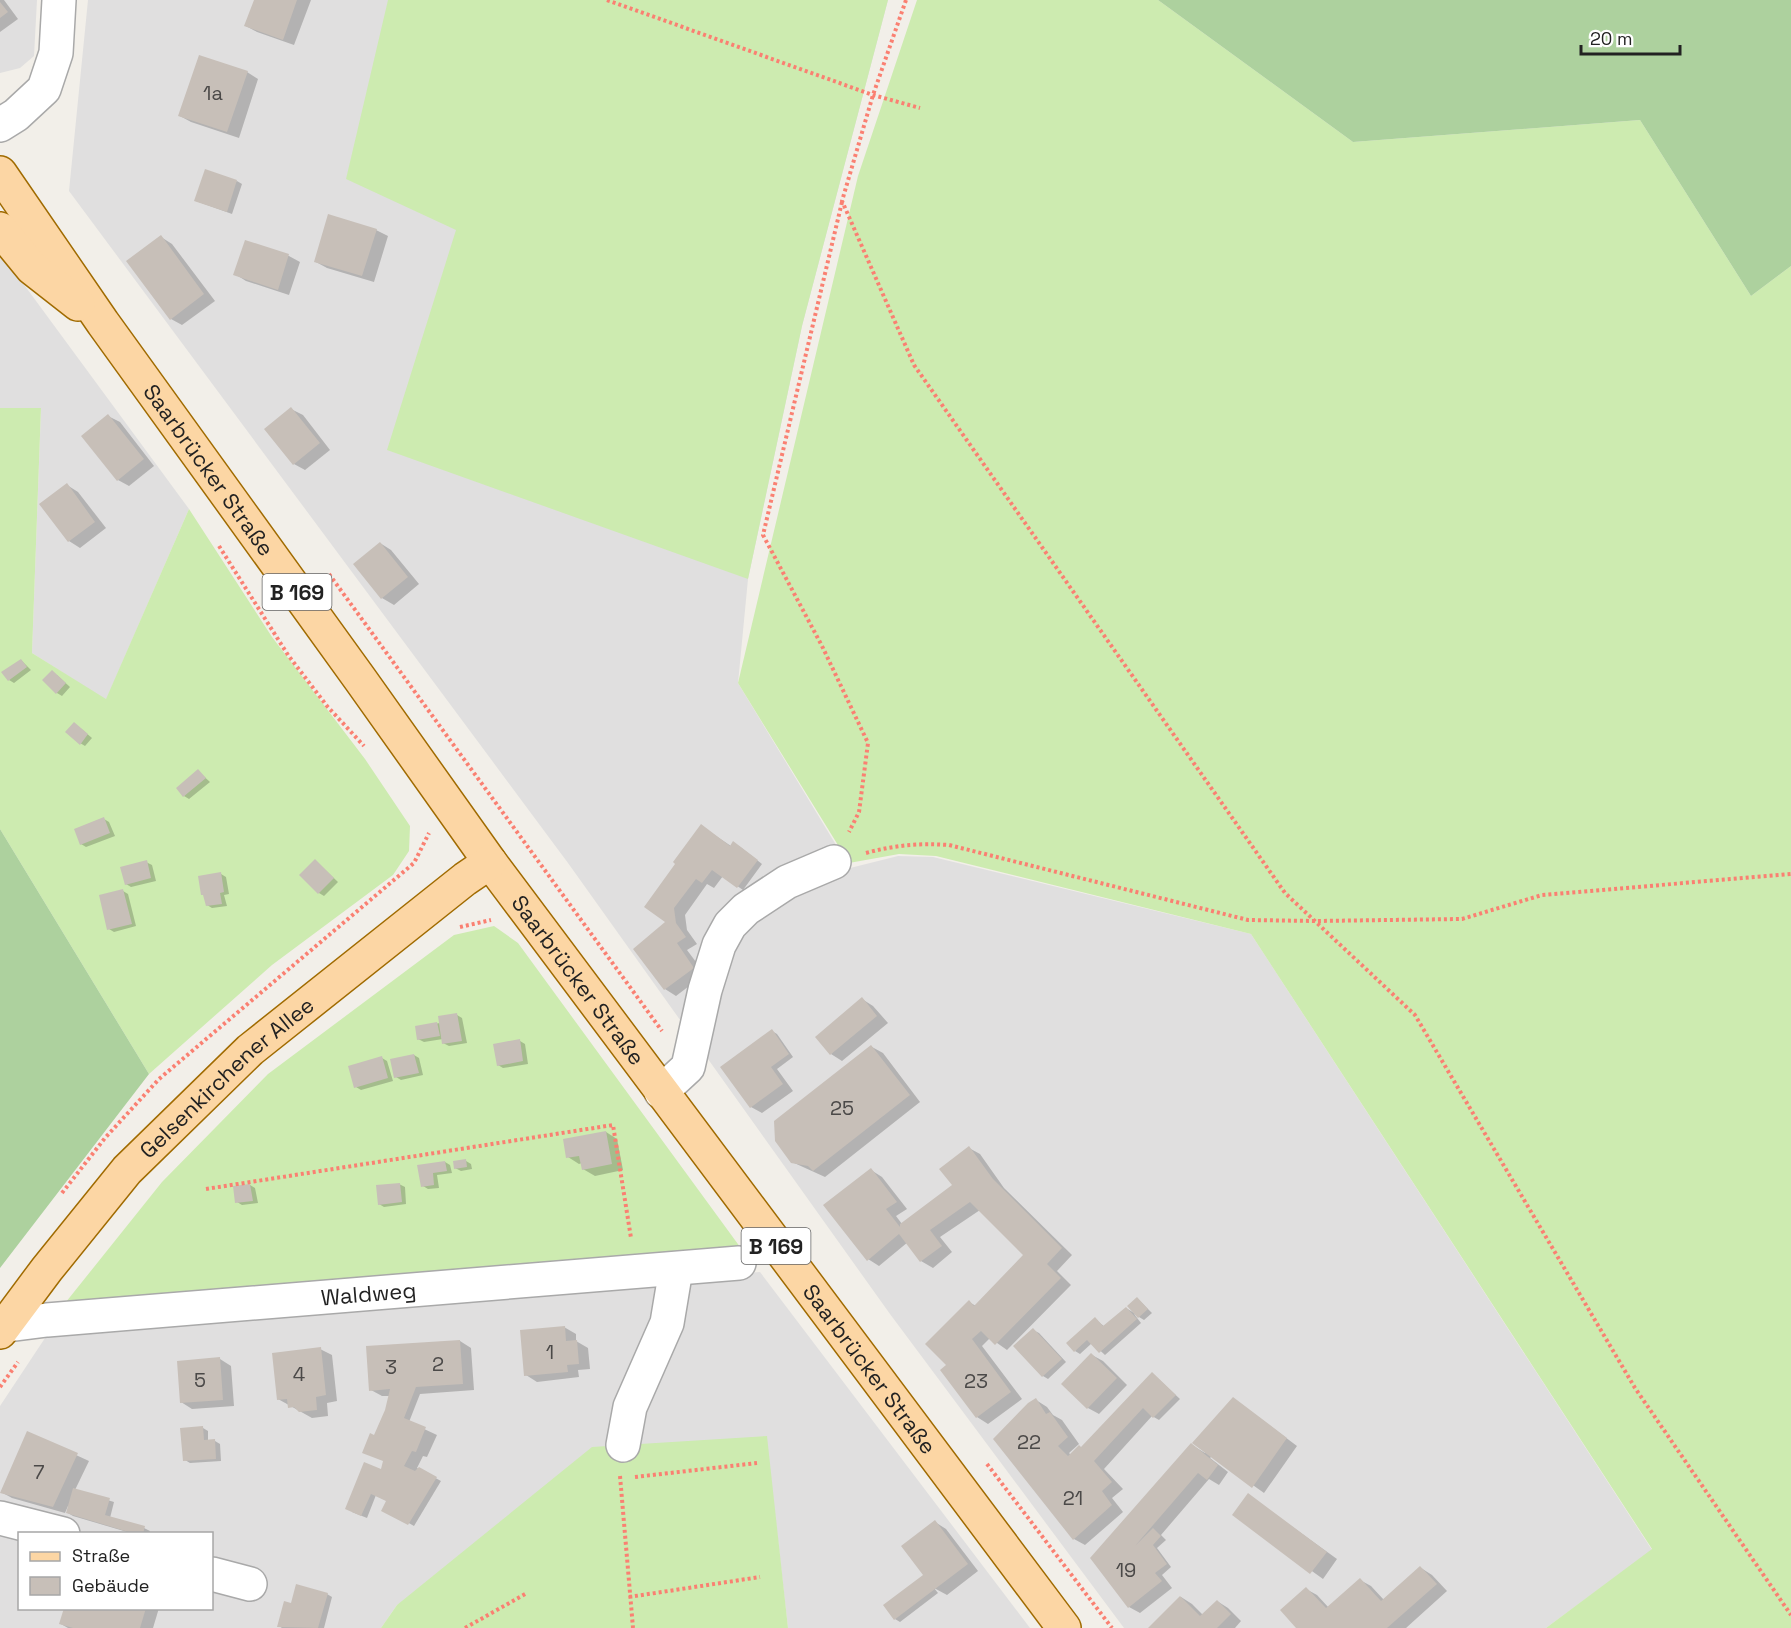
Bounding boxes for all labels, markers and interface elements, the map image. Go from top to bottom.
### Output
scale bar [1581,18,1680,56]
text: 20 m [1590,27,1633,50]
house number: 1a [203,80,223,106]
street label: Saarbrücker Straße [137,378,280,561]
road number: B 169 [262,574,332,610]
street label: Saarbrücker Straße [506,889,651,1071]
street label: Gelsenkirchener Allee [133,991,320,1164]
house number: 25 [830,1095,854,1121]
road number: B 169 [742,1228,810,1264]
street label: Waldweg [320,1276,417,1311]
street label: Saarbrücker Straße [797,1278,943,1460]
house number: 1 [546,1339,554,1365]
house number: 2 [432,1351,444,1377]
house number: 3 [385,1354,397,1380]
house number: 4 [293,1361,305,1387]
house number: 5 [194,1367,206,1393]
house number: 23 [964,1368,988,1394]
house number: 22 [1017,1429,1041,1455]
house number: 7 [33,1459,45,1485]
house number: 21 [1063,1485,1083,1511]
legend [18,1532,213,1610]
text: Straße [72,1544,130,1567]
house number: 19 [1116,1557,1136,1583]
text: Gebäude [72,1574,150,1597]

